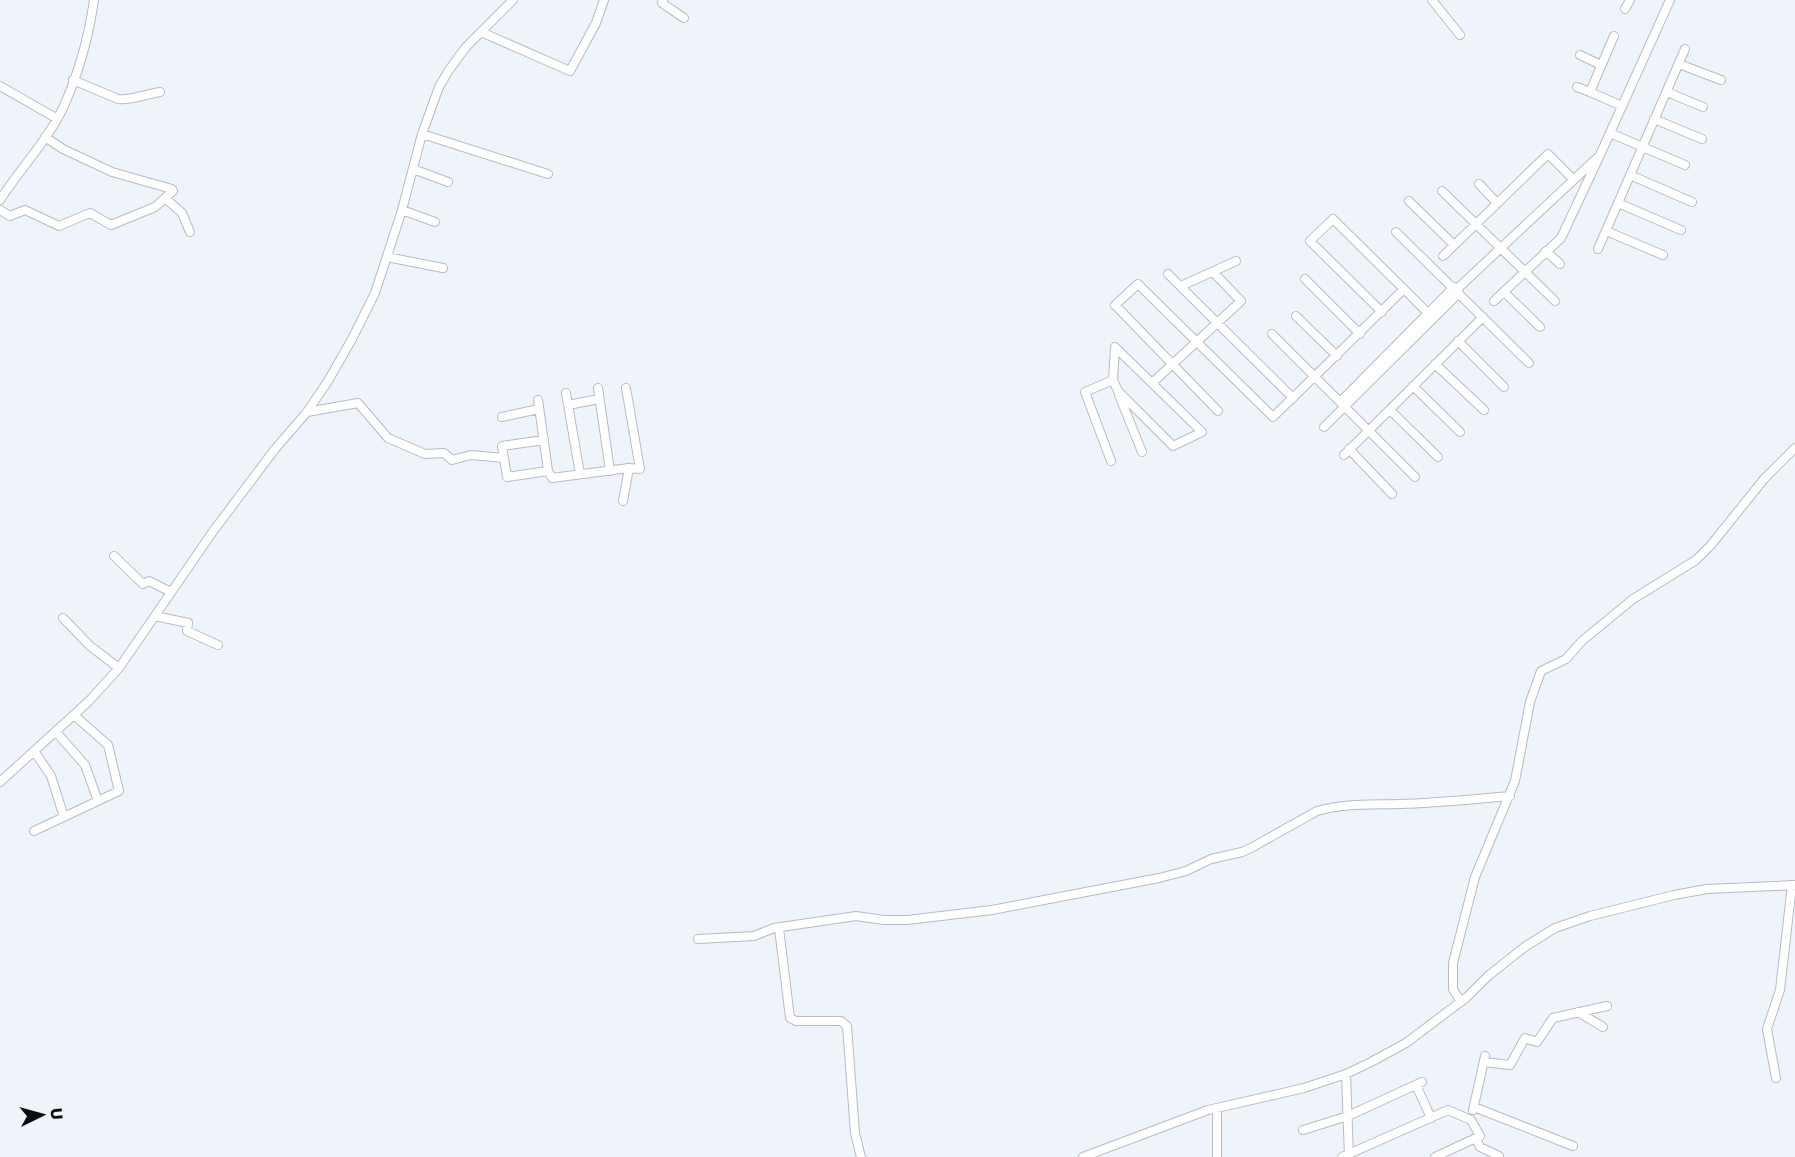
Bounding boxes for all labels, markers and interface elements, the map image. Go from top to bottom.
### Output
north arrow [12,1085,72,1145]
text: U [46,1107,67,1120]

